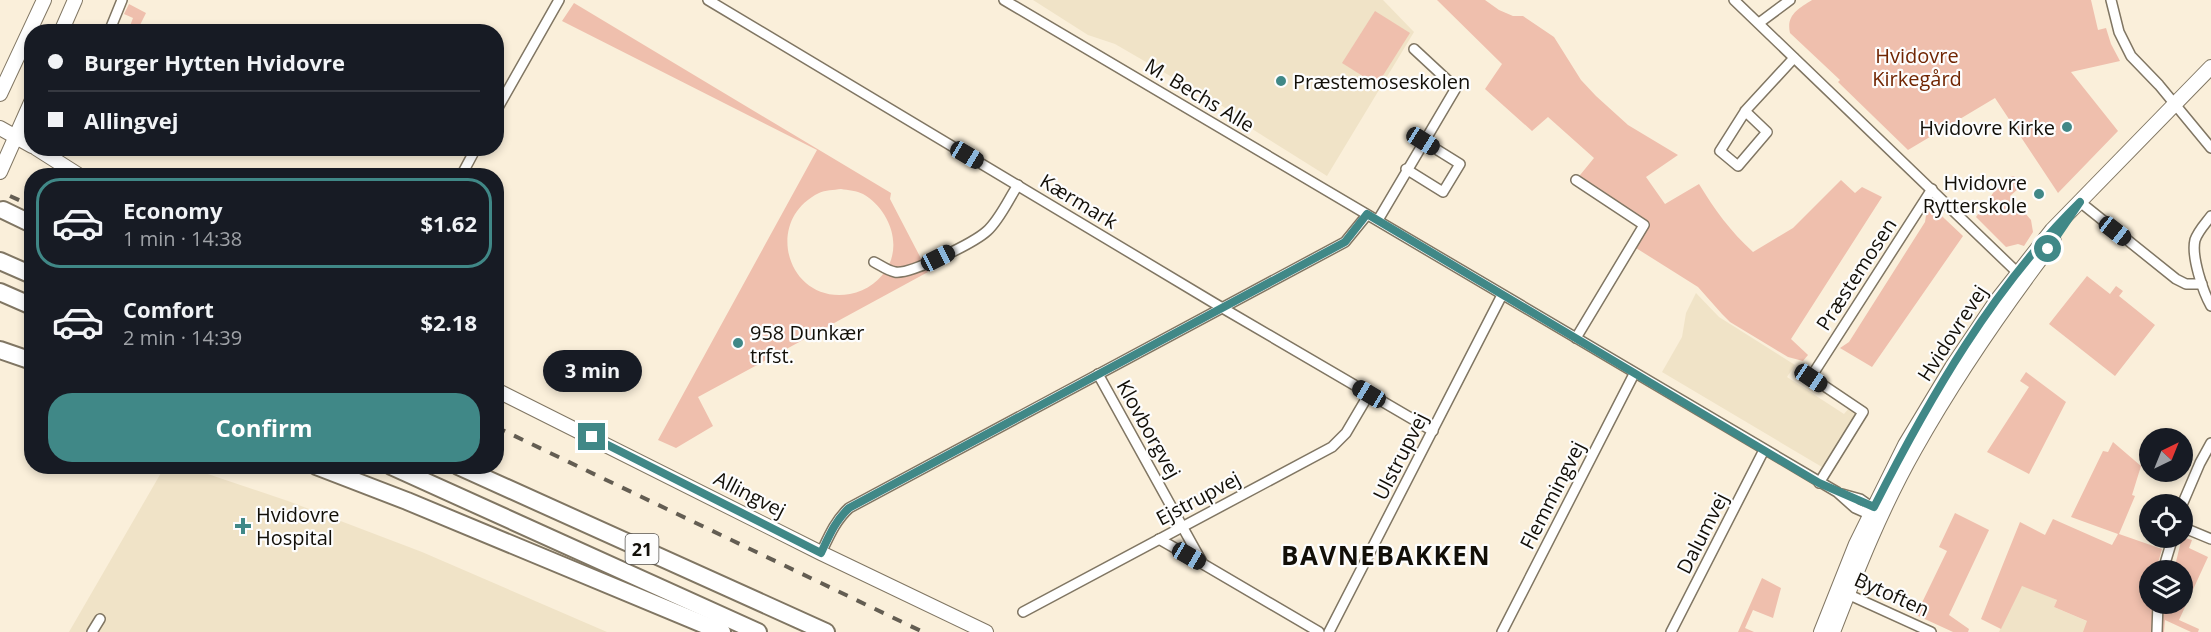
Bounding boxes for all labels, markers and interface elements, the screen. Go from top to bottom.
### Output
park label: Hvidovre Kirkegård [1872,42,1962,92]
text: Burger Hytten Hvidovre [84,47,345,77]
street label: M. Bechs Alle [1140,52,1260,138]
place label: Præstemoseskolen [1293,68,1470,95]
marker: Præstemoseskolen [1274,74,1288,88]
text: Allingvej [84,105,178,135]
place label: Hvidovre Kirke [1919,114,2055,141]
marker: Hvidovre Kirke [2060,120,2074,134]
car [1403,124,1443,158]
car [947,138,987,172]
street label: Kærmark [1035,167,1123,235]
place label: Hvidovre Rytterskole [1923,169,2027,219]
marker: Hvidovre Rytterskole [2032,187,2046,201]
text: Economy [123,195,222,225]
icon: car [51,196,105,250]
text: $1.62 [420,208,477,238]
street label: Præstemosen [1810,213,1902,335]
car [2095,213,2135,249]
text: 1 min · 14:38 [123,225,242,252]
route start [2034,235,2061,262]
car [918,242,958,274]
street label: Hvidovrevej [1911,280,1993,386]
text: Comfort [123,294,214,324]
icon: car [51,295,105,349]
text: $2.18 [420,307,477,337]
place label: 958 Dunkær trfst. [750,319,864,369]
text: 2 min · 14:39 [123,324,242,351]
marker: 958 Dunkær trfst. [731,336,745,350]
callout: 3 min [542,350,642,392]
text: 3 min [565,357,620,384]
car [1791,360,1831,396]
street label: Klovborgvej [1111,375,1187,483]
car [1349,377,1389,411]
button: Confirm [48,393,480,462]
street label: Ulstrupvej [1366,407,1434,505]
route end [578,423,605,450]
north arrow [2139,428,2193,482]
map controls [2139,428,2193,614]
street label: Flemmingvej [1513,436,1591,554]
street label: Allingvej [709,464,791,524]
street label: Ejstrupvej [1151,465,1245,531]
street label: Dalumvej [1670,488,1734,578]
button: locate [2139,494,2193,548]
place label: Hvidovre Hospital [256,501,339,551]
marker: Hvidovre Hospital [234,517,252,535]
road number: 21 [626,534,658,564]
district label: BAVNEBAKKEN [1281,537,1491,573]
car [1169,539,1209,573]
button: layers [2139,560,2193,614]
street label: Bytoften [1850,566,1934,622]

